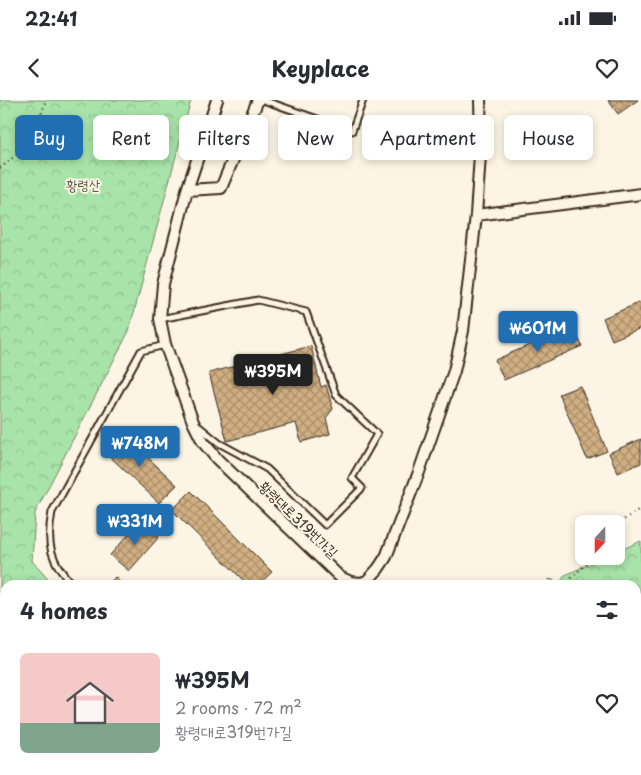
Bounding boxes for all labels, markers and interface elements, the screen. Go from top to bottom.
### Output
text: 22:41 [25,4,78,32]
text: Keyplace [272,51,369,84]
icon: back [20,54,48,82]
icon: heart [593,54,621,82]
chip: Buy [15,115,83,160]
chip: Rent [93,115,169,160]
chip: Filters [179,115,268,160]
chip: New [278,115,352,160]
chip: Apartment [362,115,494,160]
chip: House [504,115,593,160]
park label: 황령산 [66,174,101,195]
pin: ₩601M [503,310,573,353]
text: ₩601M [510,315,566,339]
pin: ₩395M [238,354,308,396]
text: ₩395M [245,358,301,382]
pin: ₩748M [105,426,175,468]
text: ₩748M [112,430,168,454]
street label: 황령대로319번가길 [255,476,344,563]
pin: ₩331M [100,504,170,546]
text: ₩331M [107,508,163,532]
north arrow [575,515,625,565]
map controls [575,515,625,565]
text: 4 homes [20,594,107,626]
icon: filters [593,596,621,624]
text: ₩395M [175,663,250,695]
icon: home [60,673,120,733]
icon: heart [593,689,621,717]
text: 2 rooms · 72 m² [175,695,302,719]
text: 황령대로319번가길 [175,719,292,743]

